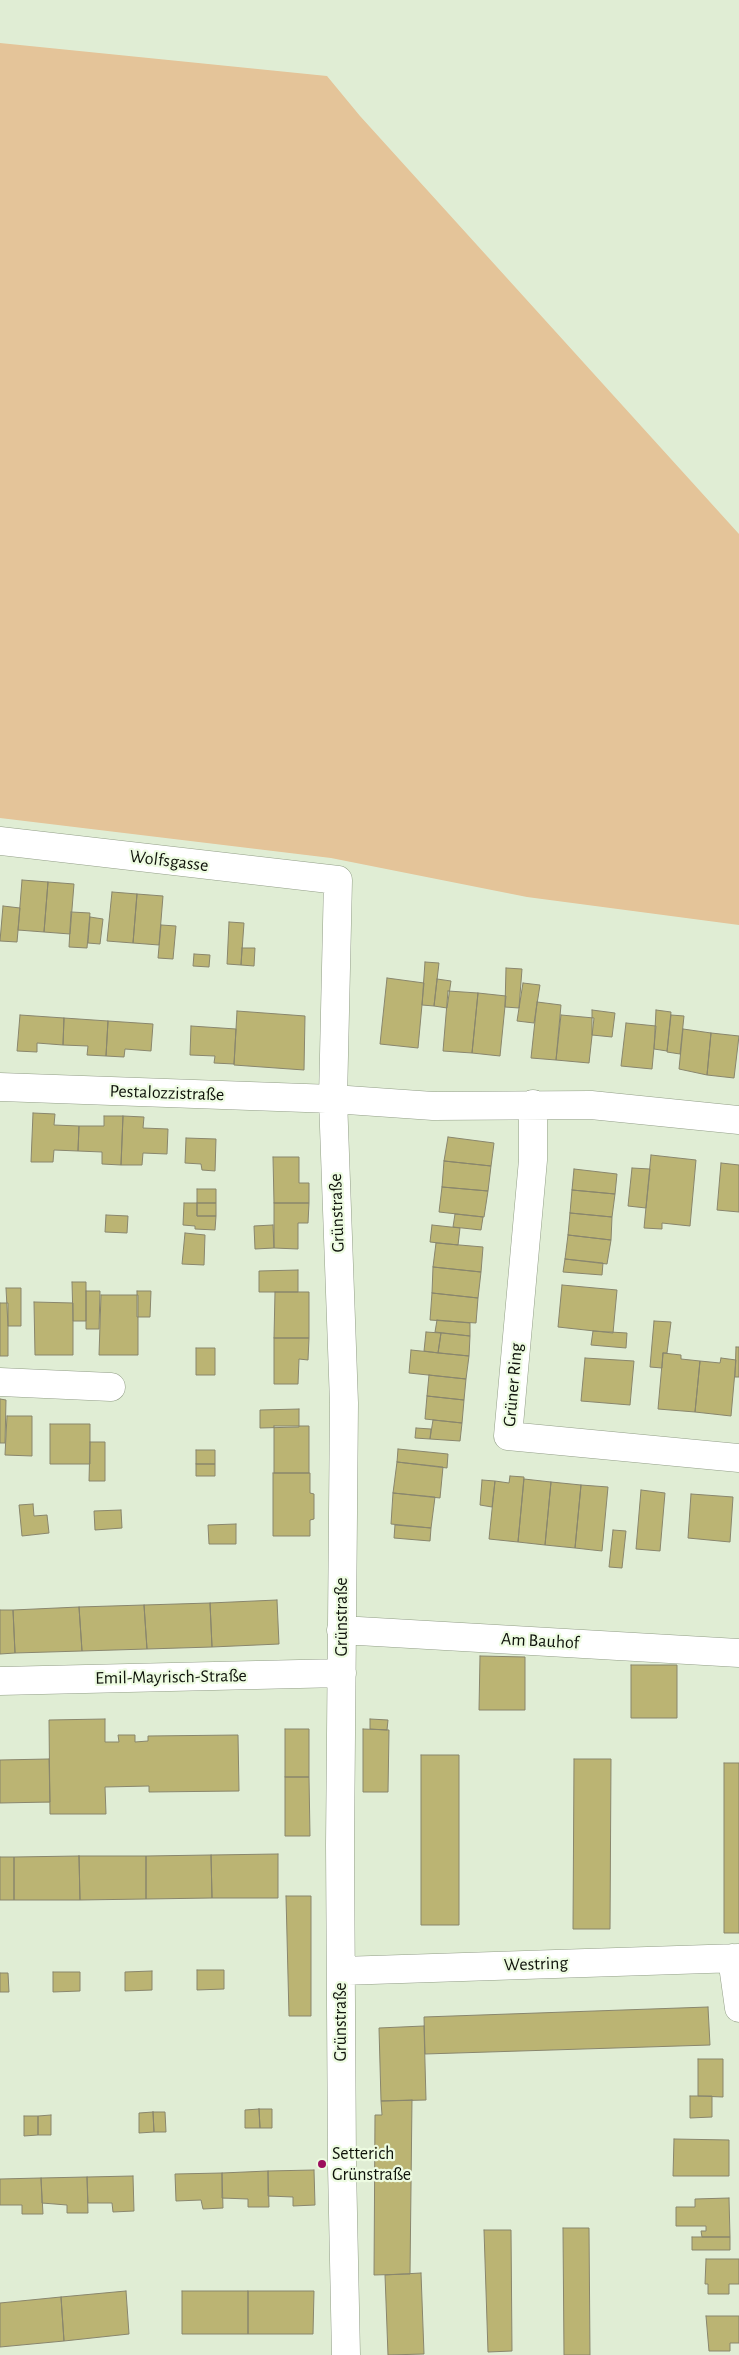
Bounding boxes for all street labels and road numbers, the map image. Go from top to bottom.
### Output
street label: Wolfsgasse [128,845,210,877]
street label: Pestalozzistraße [109,1080,225,1106]
street label: Grünstraße [325,1173,349,1253]
street label: Grüner Ring [499,1342,527,1428]
street label: Grünstraße [331,1577,353,1657]
street label: Am Bauhof [500,1628,580,1654]
street label: Emil-Mayrisch-Straße [95,1665,247,1689]
street label: Westring [504,1952,568,1976]
street label: Grünstraße [330,1982,352,2062]

